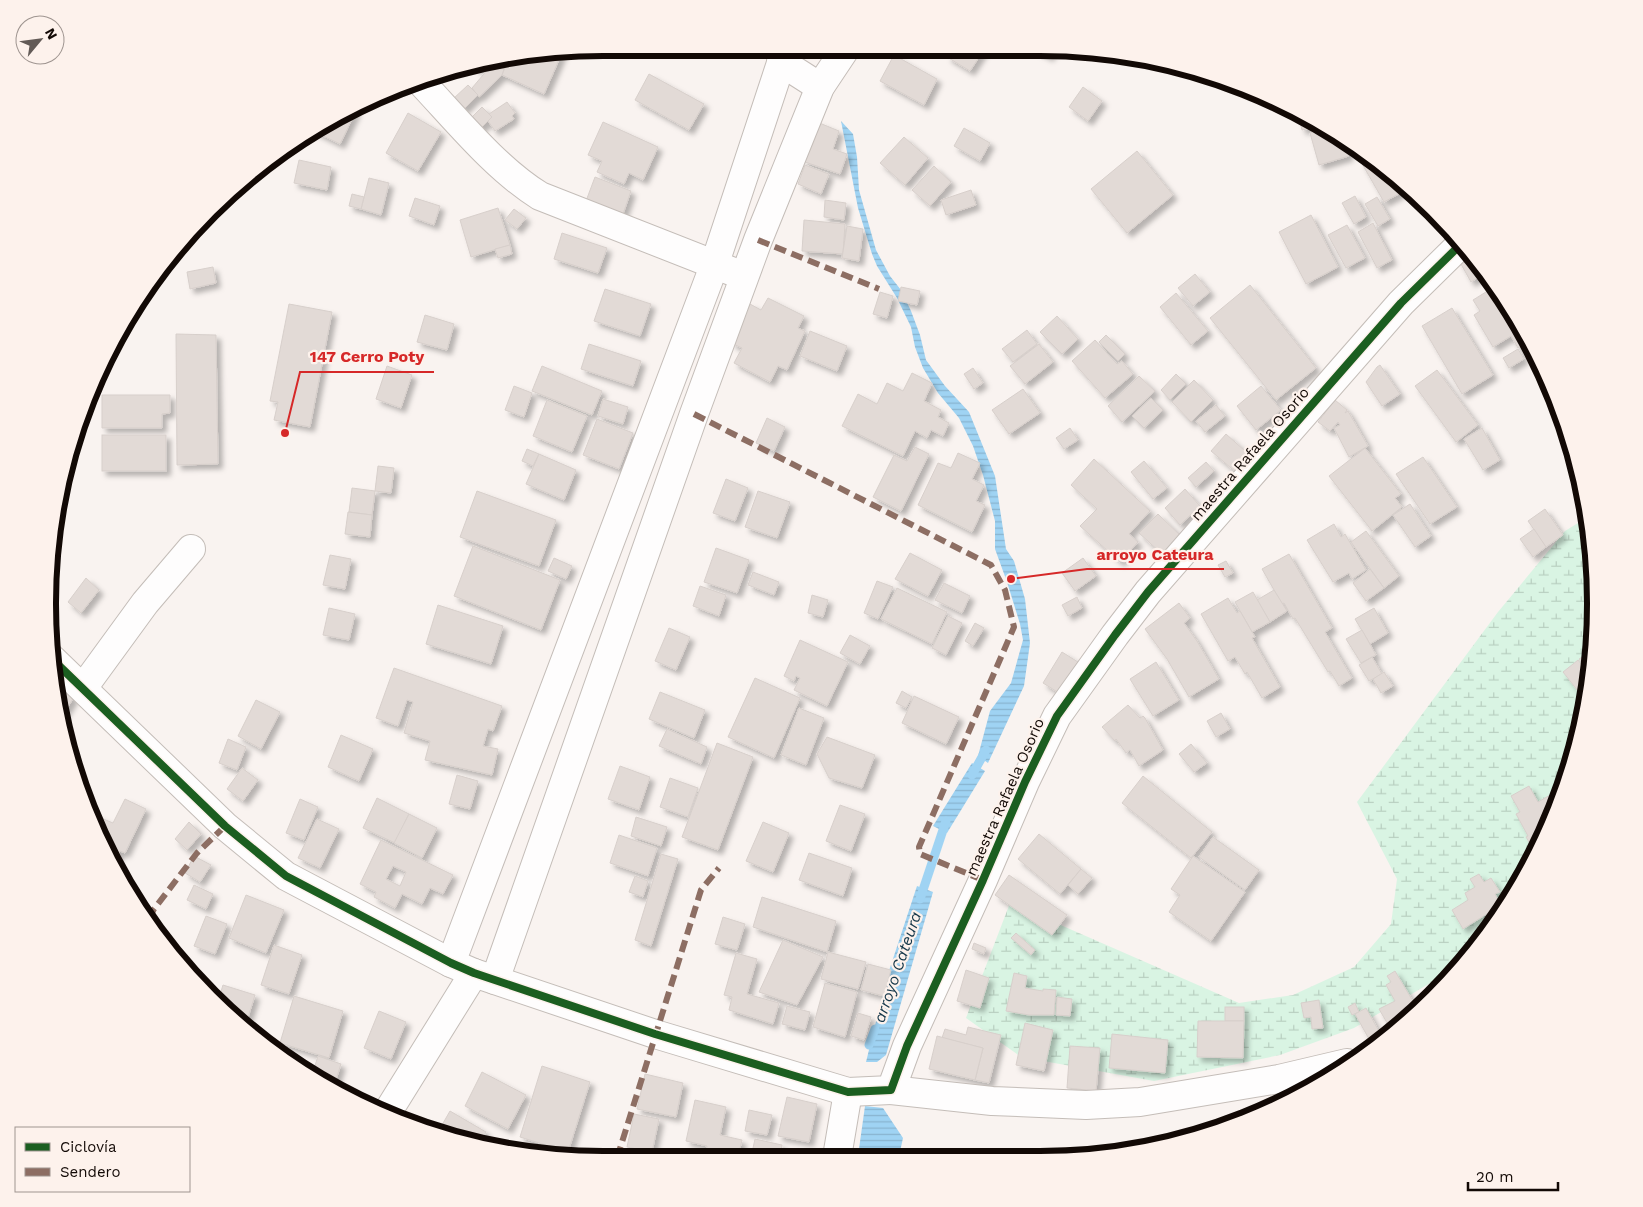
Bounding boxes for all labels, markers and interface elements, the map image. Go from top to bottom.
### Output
north arrow [15,15,65,65]
text: N [42,25,61,42]
callout: 147 Cerro Poty [300,341,434,372]
text: 147 Cerro Poty [310,347,425,366]
street label: maestra Rafaela Osorio [1187,384,1313,524]
callout: arroyo Cateura [1087,538,1224,569]
text: arroyo Cateura [1096,545,1214,564]
street label: maestra Rafaela Osorio [962,715,1048,879]
water label: arroyo Cateura [870,909,925,1025]
legend [15,1127,190,1192]
text: Ciclovía [60,1138,117,1156]
scale bar [1468,1160,1558,1192]
text: Sendero [60,1163,121,1181]
text: 20 m [1476,1168,1514,1186]

